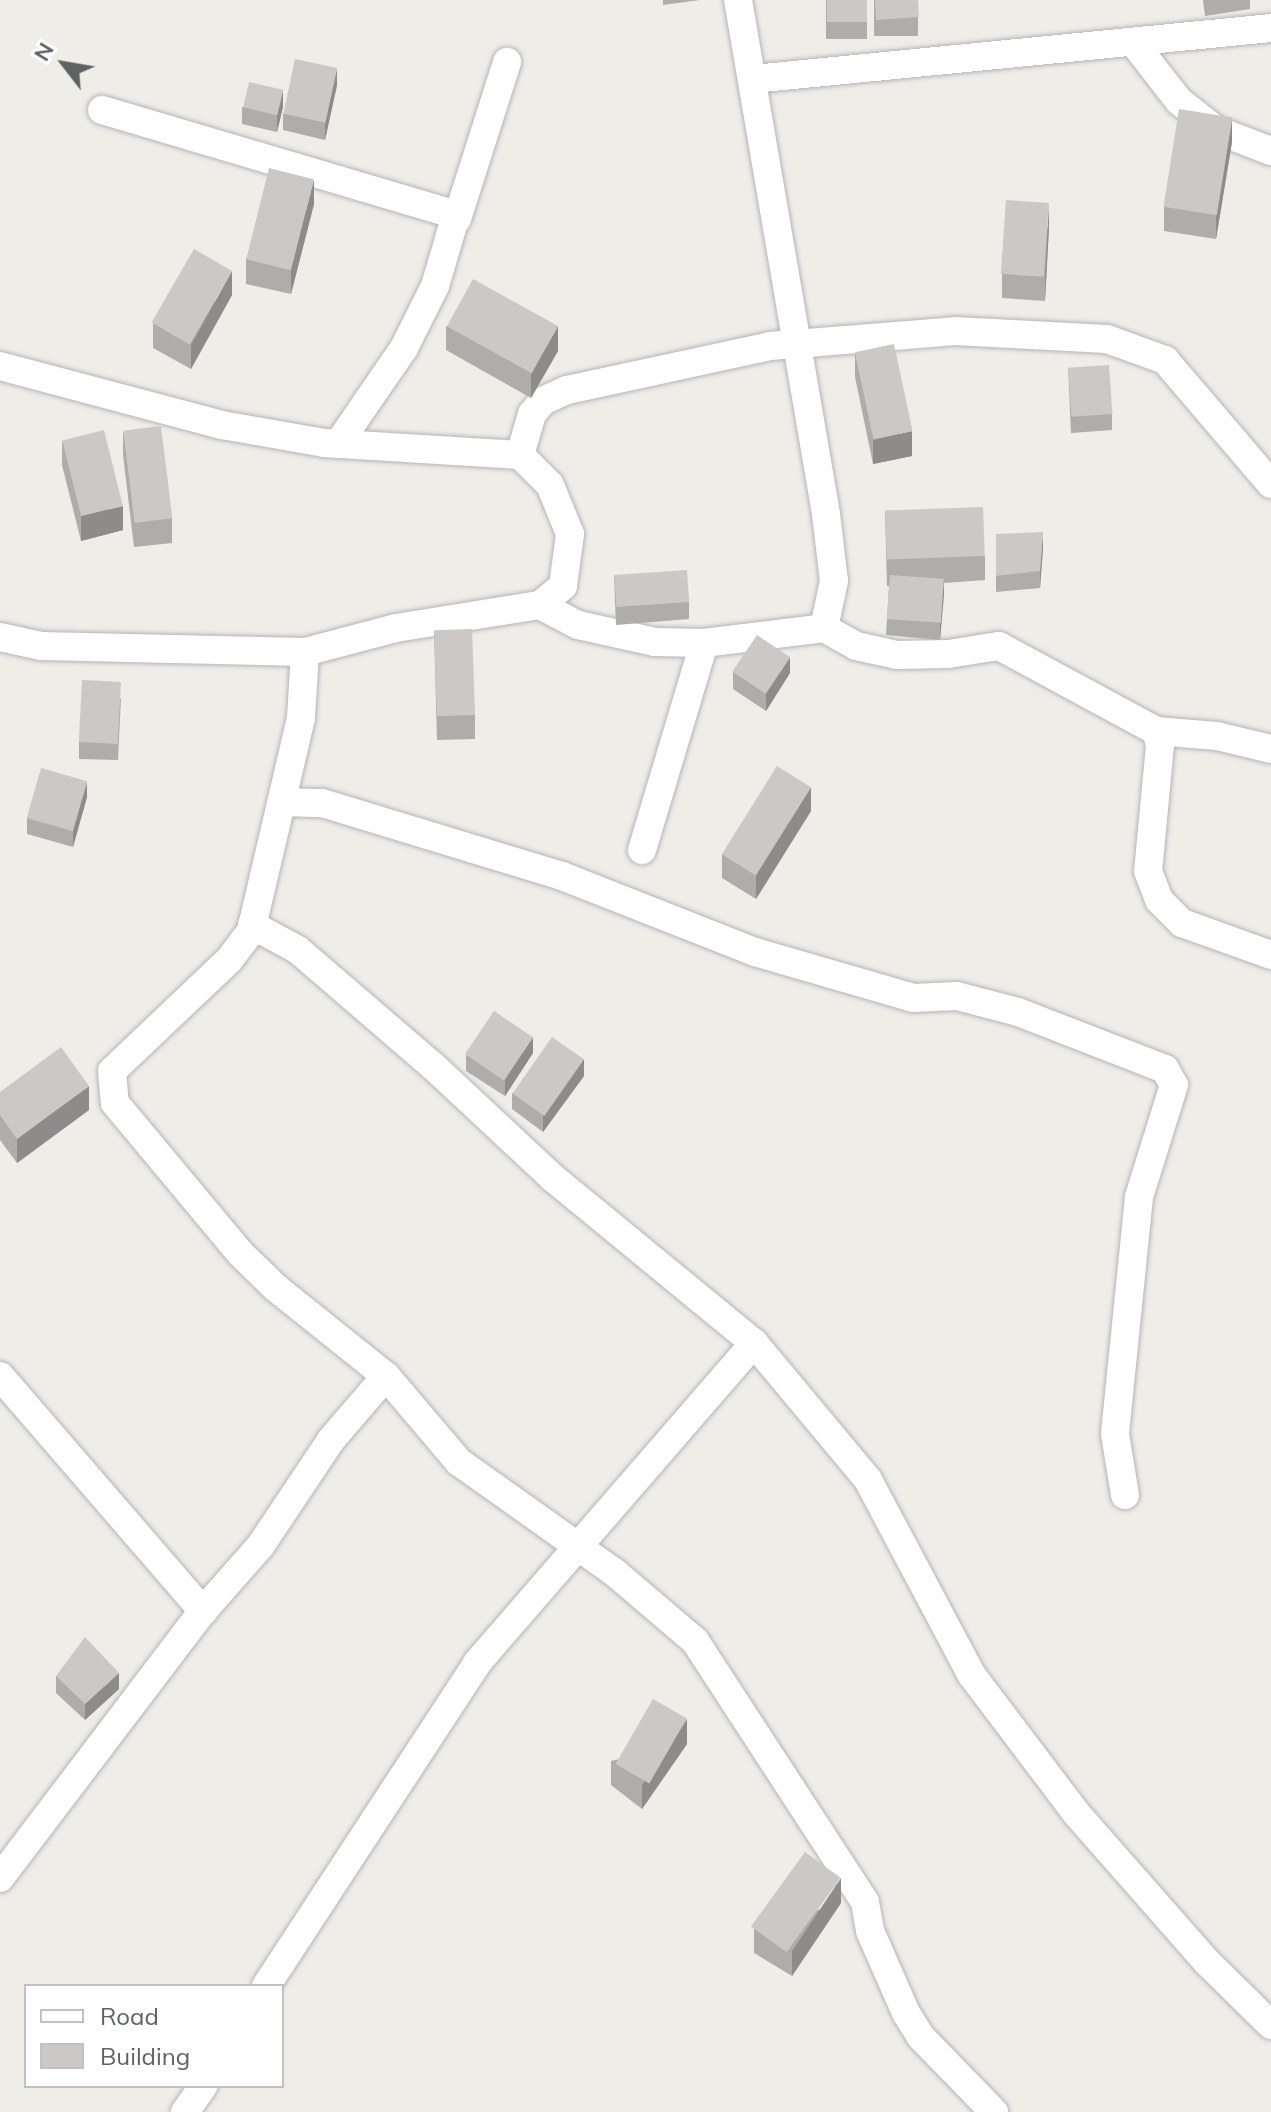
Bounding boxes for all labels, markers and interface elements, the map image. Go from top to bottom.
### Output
north arrow [24,24,104,104]
text: N [27,37,60,66]
legend [24,1984,284,2088]
text: Road [100,2001,159,2031]
text: Building [100,2041,190,2071]

